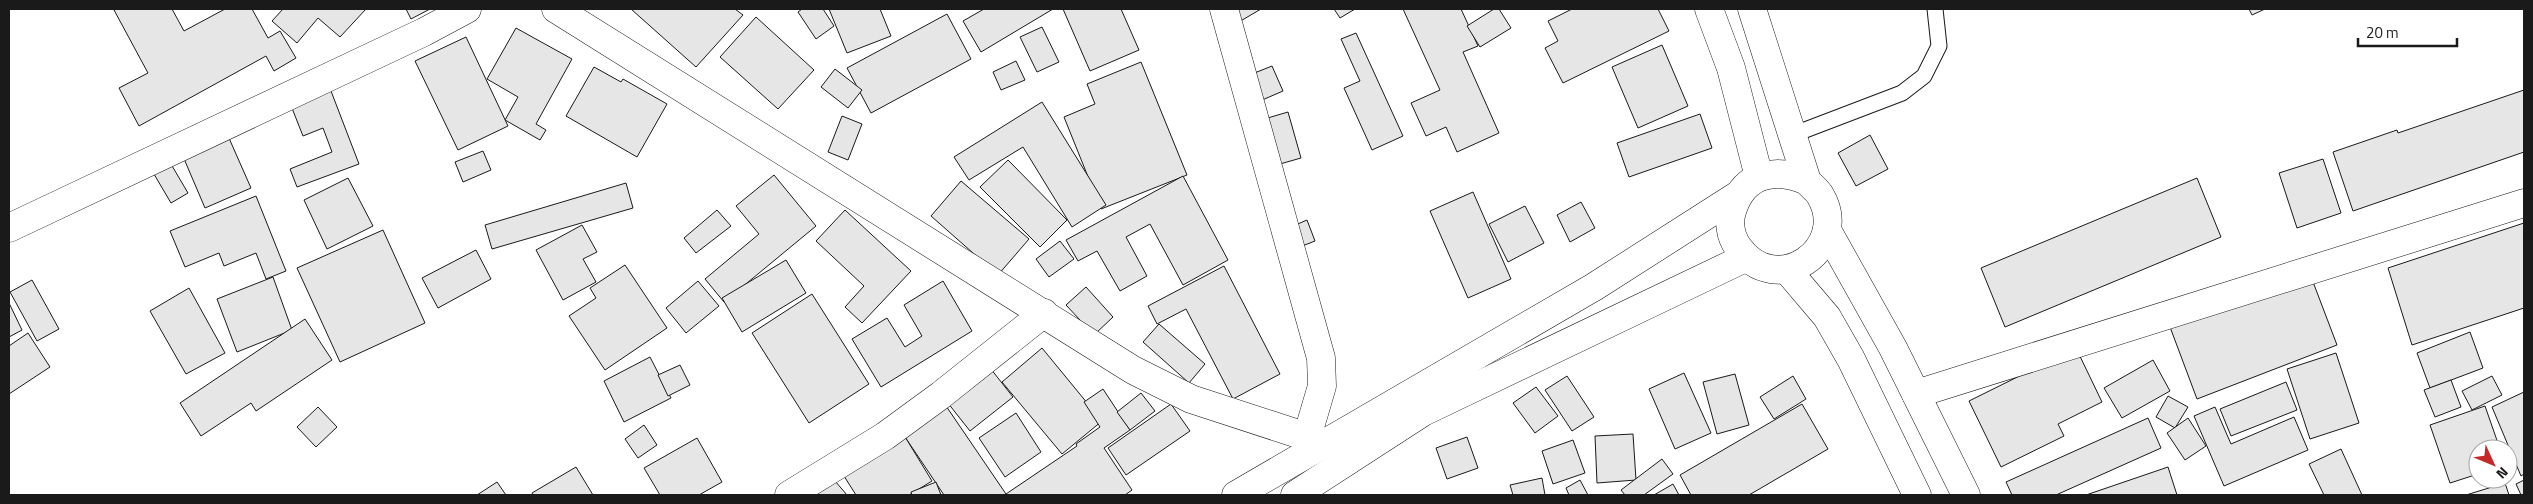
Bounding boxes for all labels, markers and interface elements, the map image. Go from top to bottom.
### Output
scale bar [2358,15,2457,47]
text: 20 m [2366,21,2399,44]
north arrow [2468,439,2518,489]
text: N [2492,463,2514,484]

